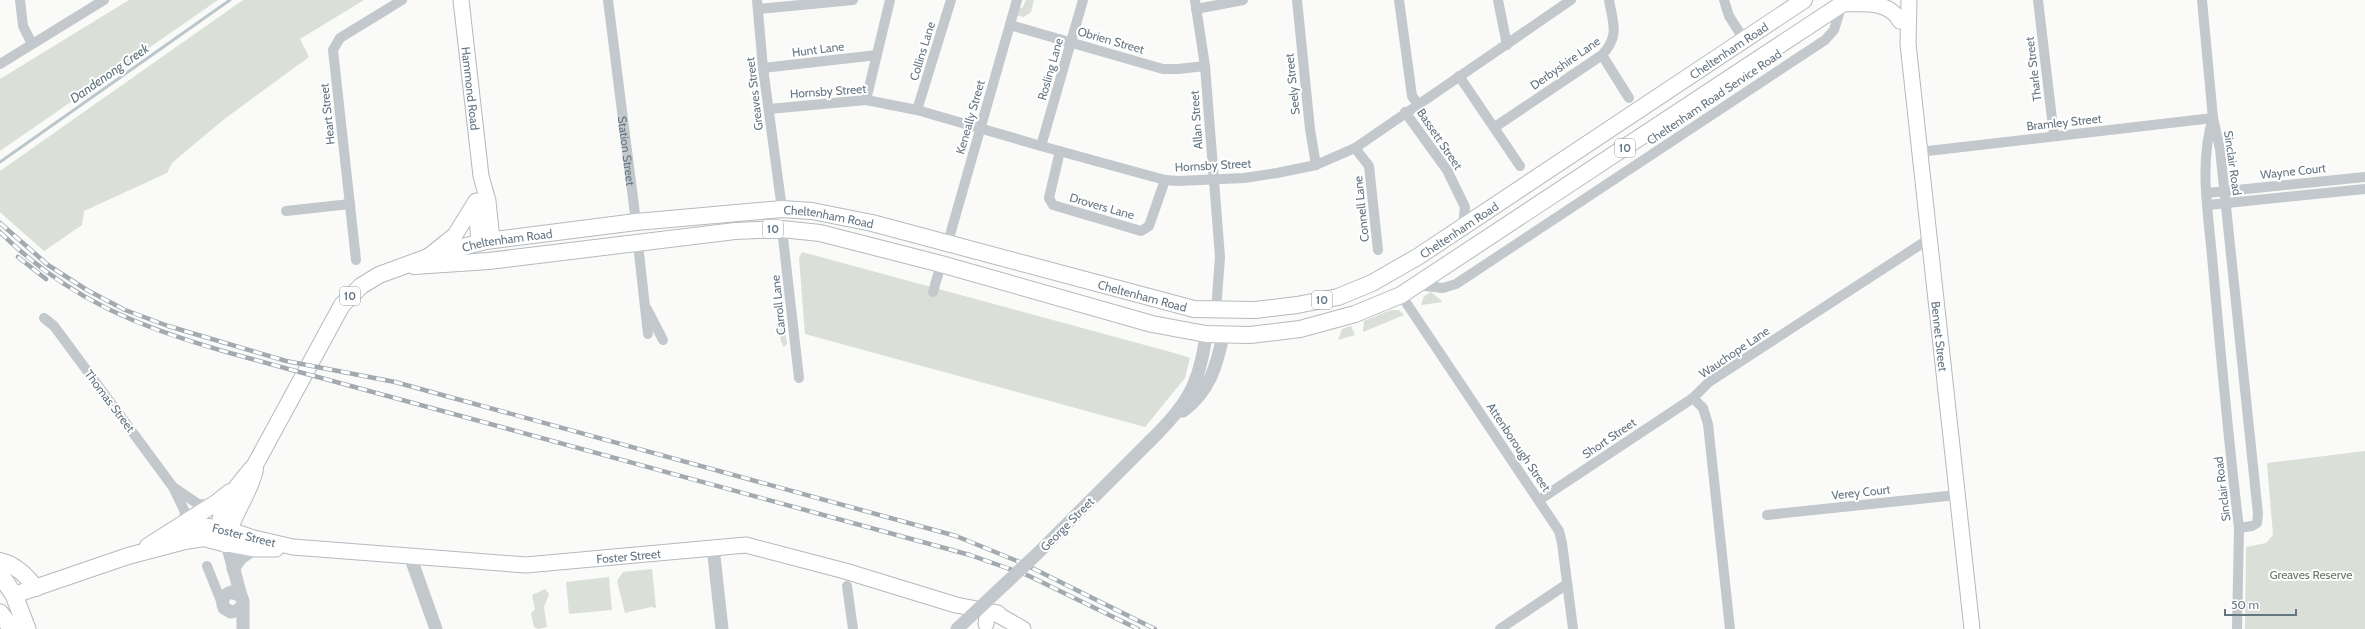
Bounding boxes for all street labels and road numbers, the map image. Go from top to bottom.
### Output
street label: Cheltenham Road [1686,19,1771,82]
street label: Collins Lane [906,20,938,82]
street label: Obrien Street [1076,23,1146,57]
street label: Derbyshire Lane [1527,33,1603,93]
street label: Rosling Lane [1034,36,1066,102]
street label: Tharle Street [2022,36,2044,102]
street label: Hunt Lane [791,38,845,60]
street label: Hammond Road [459,46,483,131]
street label: Cheltenham Road Service Road [1644,46,1784,148]
street label: Seely Street [1281,53,1303,115]
street label: Greaves Street [742,56,766,132]
street label: Keneally Street [952,78,988,156]
street label: Hornsby Street [789,81,867,101]
street label: Heart Street [316,83,338,145]
street label: Allan Street [1186,90,1206,150]
street label: Bassett Street [1414,106,1466,172]
street label: Bramley Street [2026,111,2102,133]
street label: Station Street [615,115,639,186]
street label: Sinclair Road [2221,130,2245,196]
road number: 10 [1615,139,1635,157]
street label: Hornsby Street [1174,156,1252,174]
street label: Wayne Court [2259,160,2327,182]
street label: Connell Lane [1350,175,1372,243]
street label: Drovers Lane [1068,190,1136,222]
street label: Cheltenham Road [1417,198,1501,261]
street label: Cheltenham Road [783,202,875,231]
road number: 10 [763,220,783,238]
street label: Cheltenham Road [460,225,553,254]
street label: Carroll Lane [767,274,789,336]
street label: Cheltenham Road [1096,276,1189,314]
road number: 10 [340,287,360,305]
road number: 10 [1312,291,1332,309]
street label: Bennet Street [1929,300,1951,372]
street label: Wauchope Lane [1696,323,1772,381]
street label: Thomas Street [82,367,138,435]
street label: Attenborough Street [1484,400,1554,494]
street label: Short Street [1579,415,1639,461]
street label: Sinclair Road [2211,456,2233,522]
street label: Verey Court [1831,481,1891,503]
street label: George Street [1037,494,1097,554]
street label: Foster Street [211,520,277,550]
street label: Foster Street [596,545,662,566]

